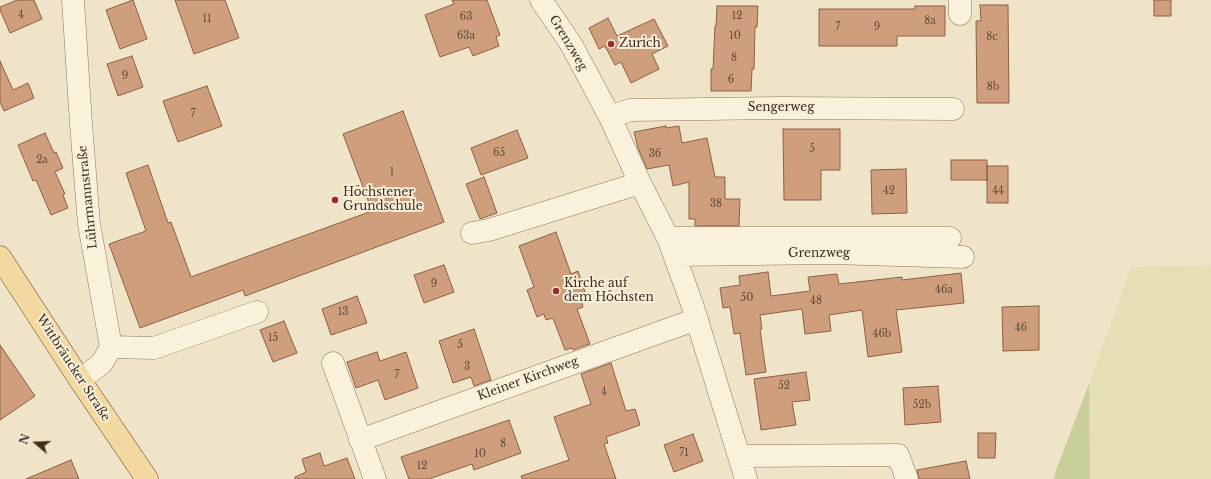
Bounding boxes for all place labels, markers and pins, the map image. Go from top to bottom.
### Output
place label: Zurich [619,37,661,51]
marker: Zurich [606,39,616,49]
place label: Höchstener Grundschule [343,186,423,214]
marker: Höchstener Grundschule [330,195,340,205]
place label: Kirche auf dem Höchsten [564,277,654,305]
marker: Kirche auf dem Höchsten [551,286,561,296]

